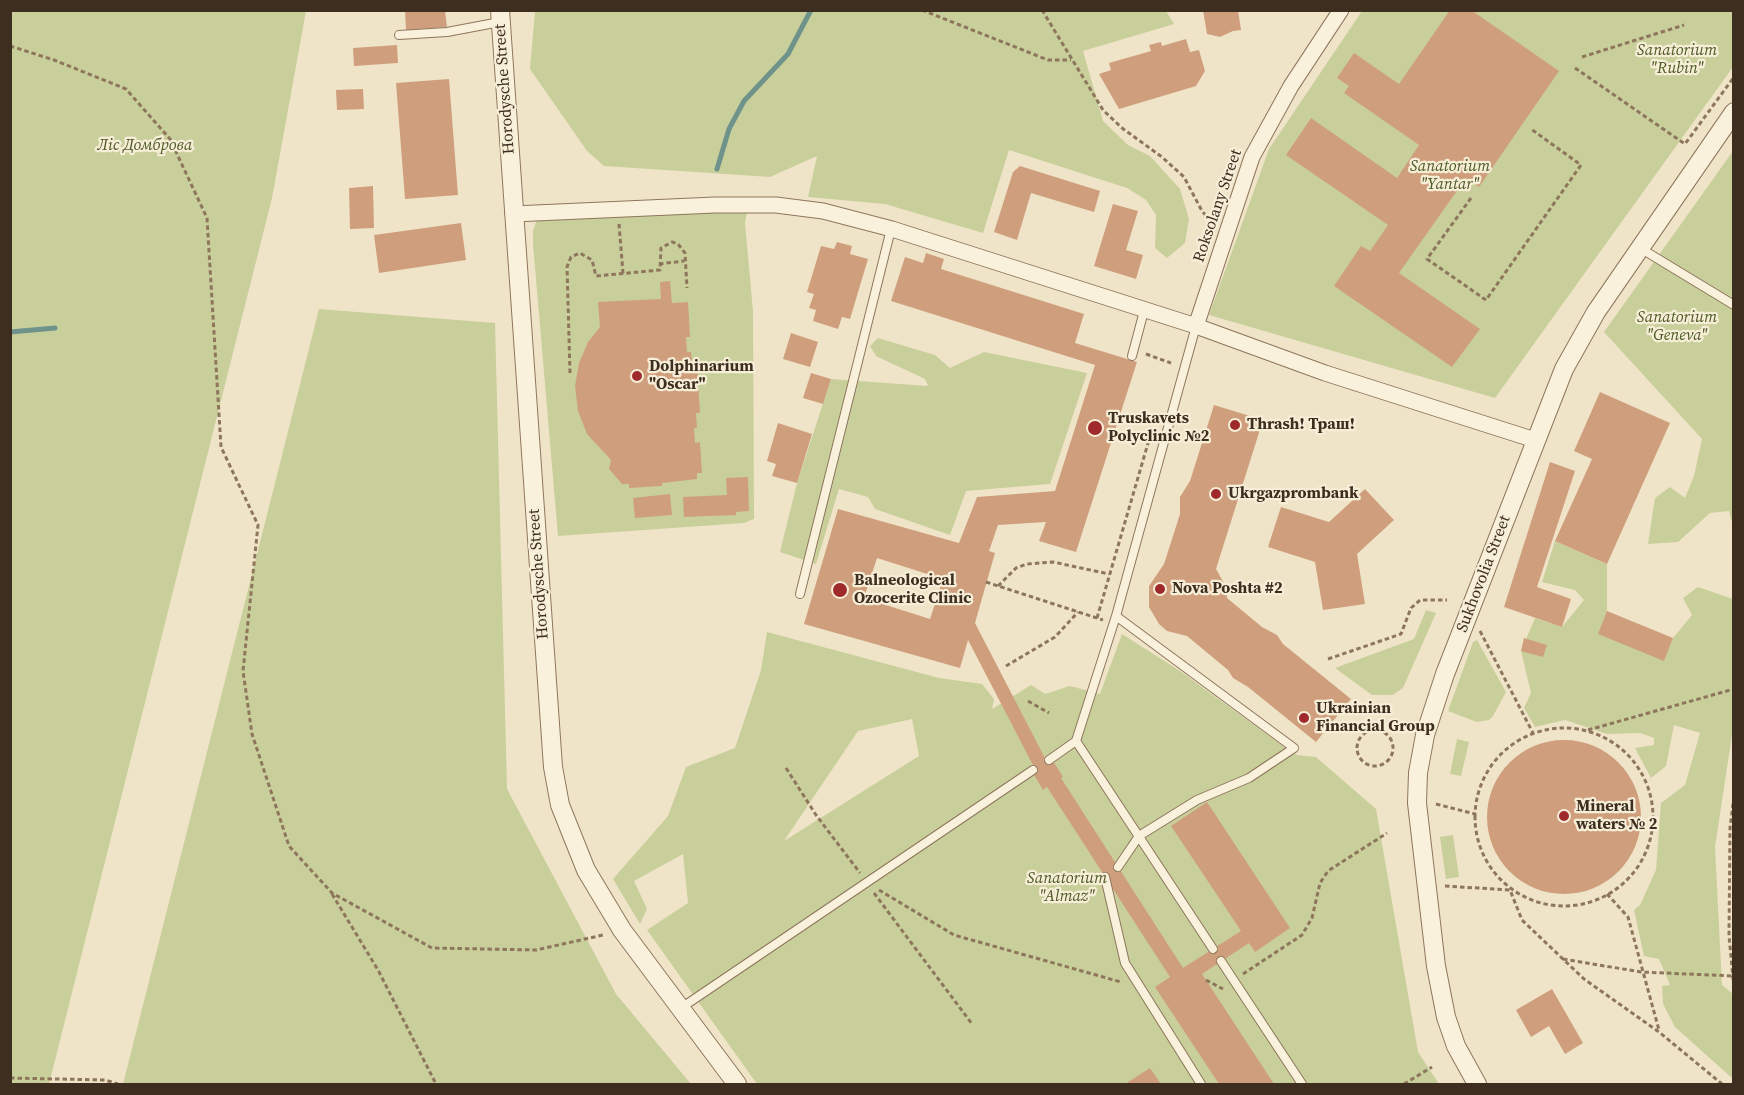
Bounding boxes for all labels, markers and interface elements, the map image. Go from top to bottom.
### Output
street label: Horodysche Street [491,23,519,155]
park label: Sanatorium "Rubin" [1637,41,1717,79]
park label: Ліс Домброва [98,136,192,156]
street label: Roksolany Street [1190,147,1246,265]
park label: Sanatorium "Yantar" [1410,157,1490,195]
park label: Sanatorium "Geneva" [1637,308,1717,346]
place label: Dolphinarium "Oscar" [649,357,754,395]
marker: Dolphinarium "Oscar" [630,369,644,383]
place label: Truskavets Polyclinic №2 [1108,409,1209,447]
place label: Thrash! Траш! [1247,415,1355,435]
marker: Thrash! Траш! [1228,418,1242,432]
marker: Truskavets Polyclinic №2 [1086,419,1104,437]
place label: Ukrgazprombank [1228,484,1359,504]
marker: Ukrgazprombank [1209,487,1223,501]
street label: Horodysche Street [525,508,553,640]
street label: Sukhovolia Street [1453,513,1515,635]
place label: Balneological Ozocerite Clinic [854,571,971,609]
place label: Nova Poshta #2 [1172,579,1283,599]
marker: Balneological Ozocerite Clinic [831,581,849,599]
marker: Nova Poshta #2 [1153,582,1167,596]
place label: Ukrainian Financial Group [1316,699,1435,737]
marker: Ukrainian Financial Group [1297,711,1311,725]
place label: Mineral waters № 2 [1576,797,1657,835]
marker: Mineral waters № 2 [1557,809,1571,823]
park label: Sanatorium "Almaz" [1027,869,1107,907]

